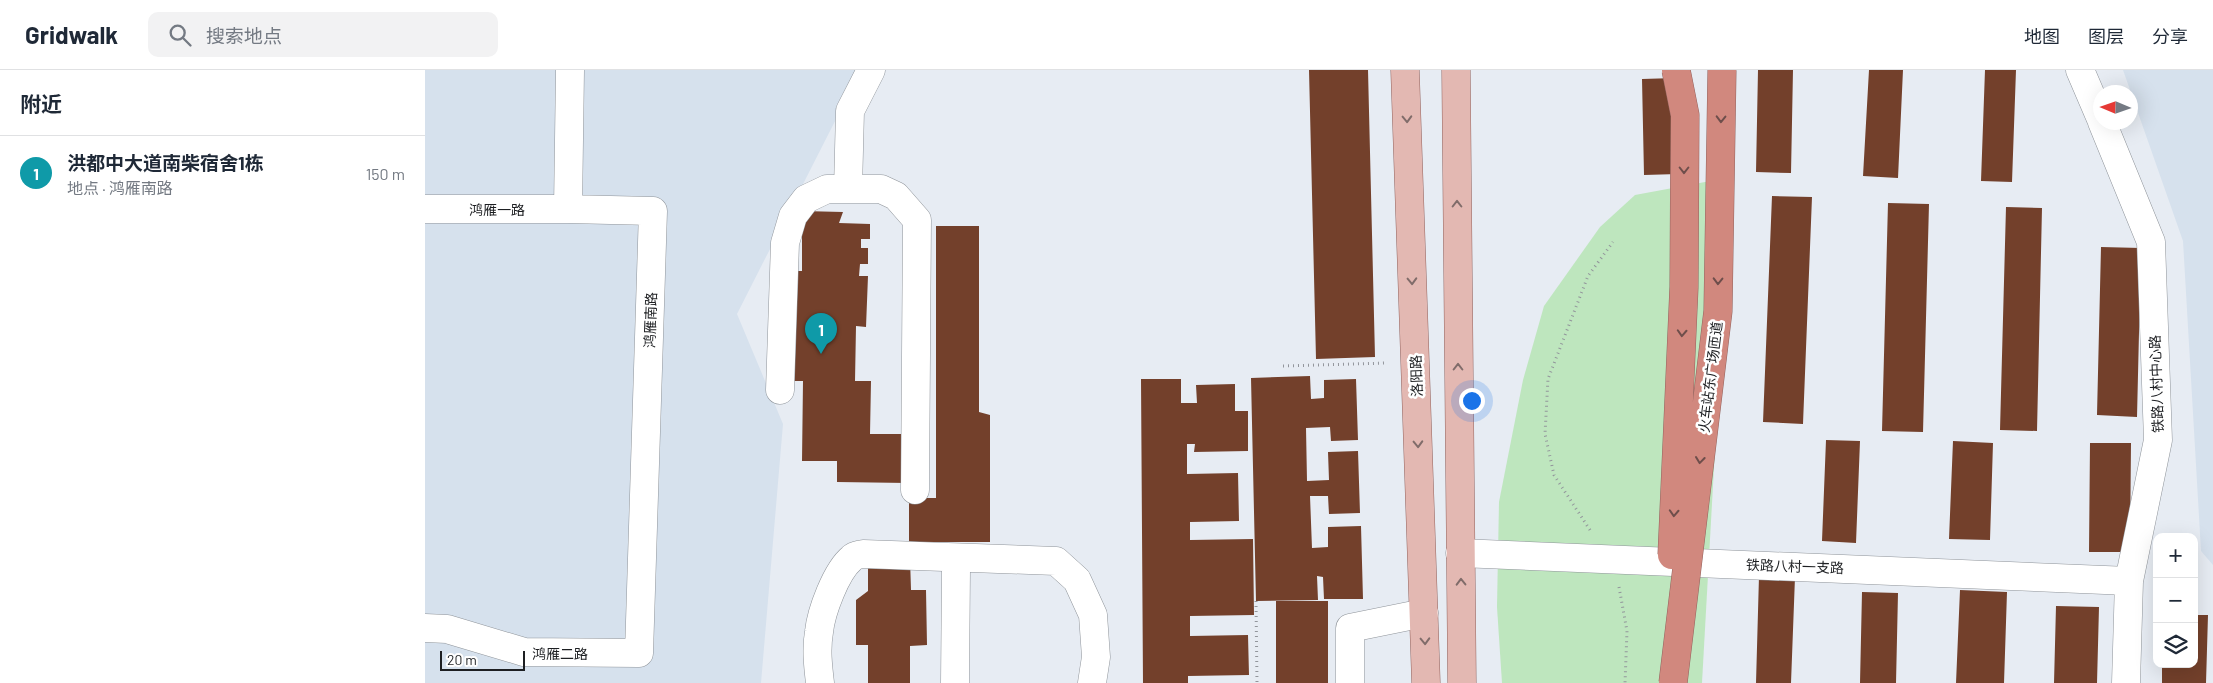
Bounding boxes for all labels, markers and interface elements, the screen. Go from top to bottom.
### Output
search box [148,12,498,57]
text: Gridwalk [25,20,118,49]
icon: search [166,21,194,49]
text: 搜索地点 [206,24,282,47]
text: 地图 [2024,25,2060,47]
text: 图层 [2088,25,2124,47]
text: 分享 [2152,25,2188,47]
north arrow [2093,85,2138,130]
text: 附近 [20,91,62,116]
one-way arrow [1402,115,1412,123]
one-way arrow [1716,115,1726,123]
text: 洪都中大道南柴宿舍1栋 [67,151,264,174]
text: 1 [33,164,39,183]
text: 150 m [366,164,405,183]
one-way arrow [1679,167,1689,175]
text: 地点 · 鸿雁南路 [67,178,173,197]
one-way arrow [1452,200,1462,208]
street label: 鸿雁一路 [469,201,525,218]
one-way arrow [1407,277,1418,285]
one-way arrow [1713,278,1723,285]
street label: 鸿雁南路 [641,292,659,348]
pin: 1 [805,313,837,354]
street label: 火车站东广场匝道 [1695,320,1725,434]
one-way arrow [1677,330,1687,337]
street label: 铁路八村中心路 [2146,335,2166,433]
street label: 洛阳路 [1407,355,1425,397]
one-way arrow [1453,363,1464,371]
your location [1459,388,1485,414]
one-way arrow [1413,440,1423,448]
one-way arrow [1695,456,1706,464]
one-way arrow [1668,509,1679,517]
map controls [2153,533,2198,668]
button: + [2153,533,2198,578]
street label: 铁路八村一支路 [1746,556,1844,576]
one-way arrow [1455,578,1466,586]
button: − [2153,578,2198,623]
button: layers [2153,623,2198,668]
one-way arrow [1419,637,1430,645]
street label: 鸿雁二路 [532,645,588,662]
scale bar [440,648,525,671]
text: 20 m [447,651,477,668]

